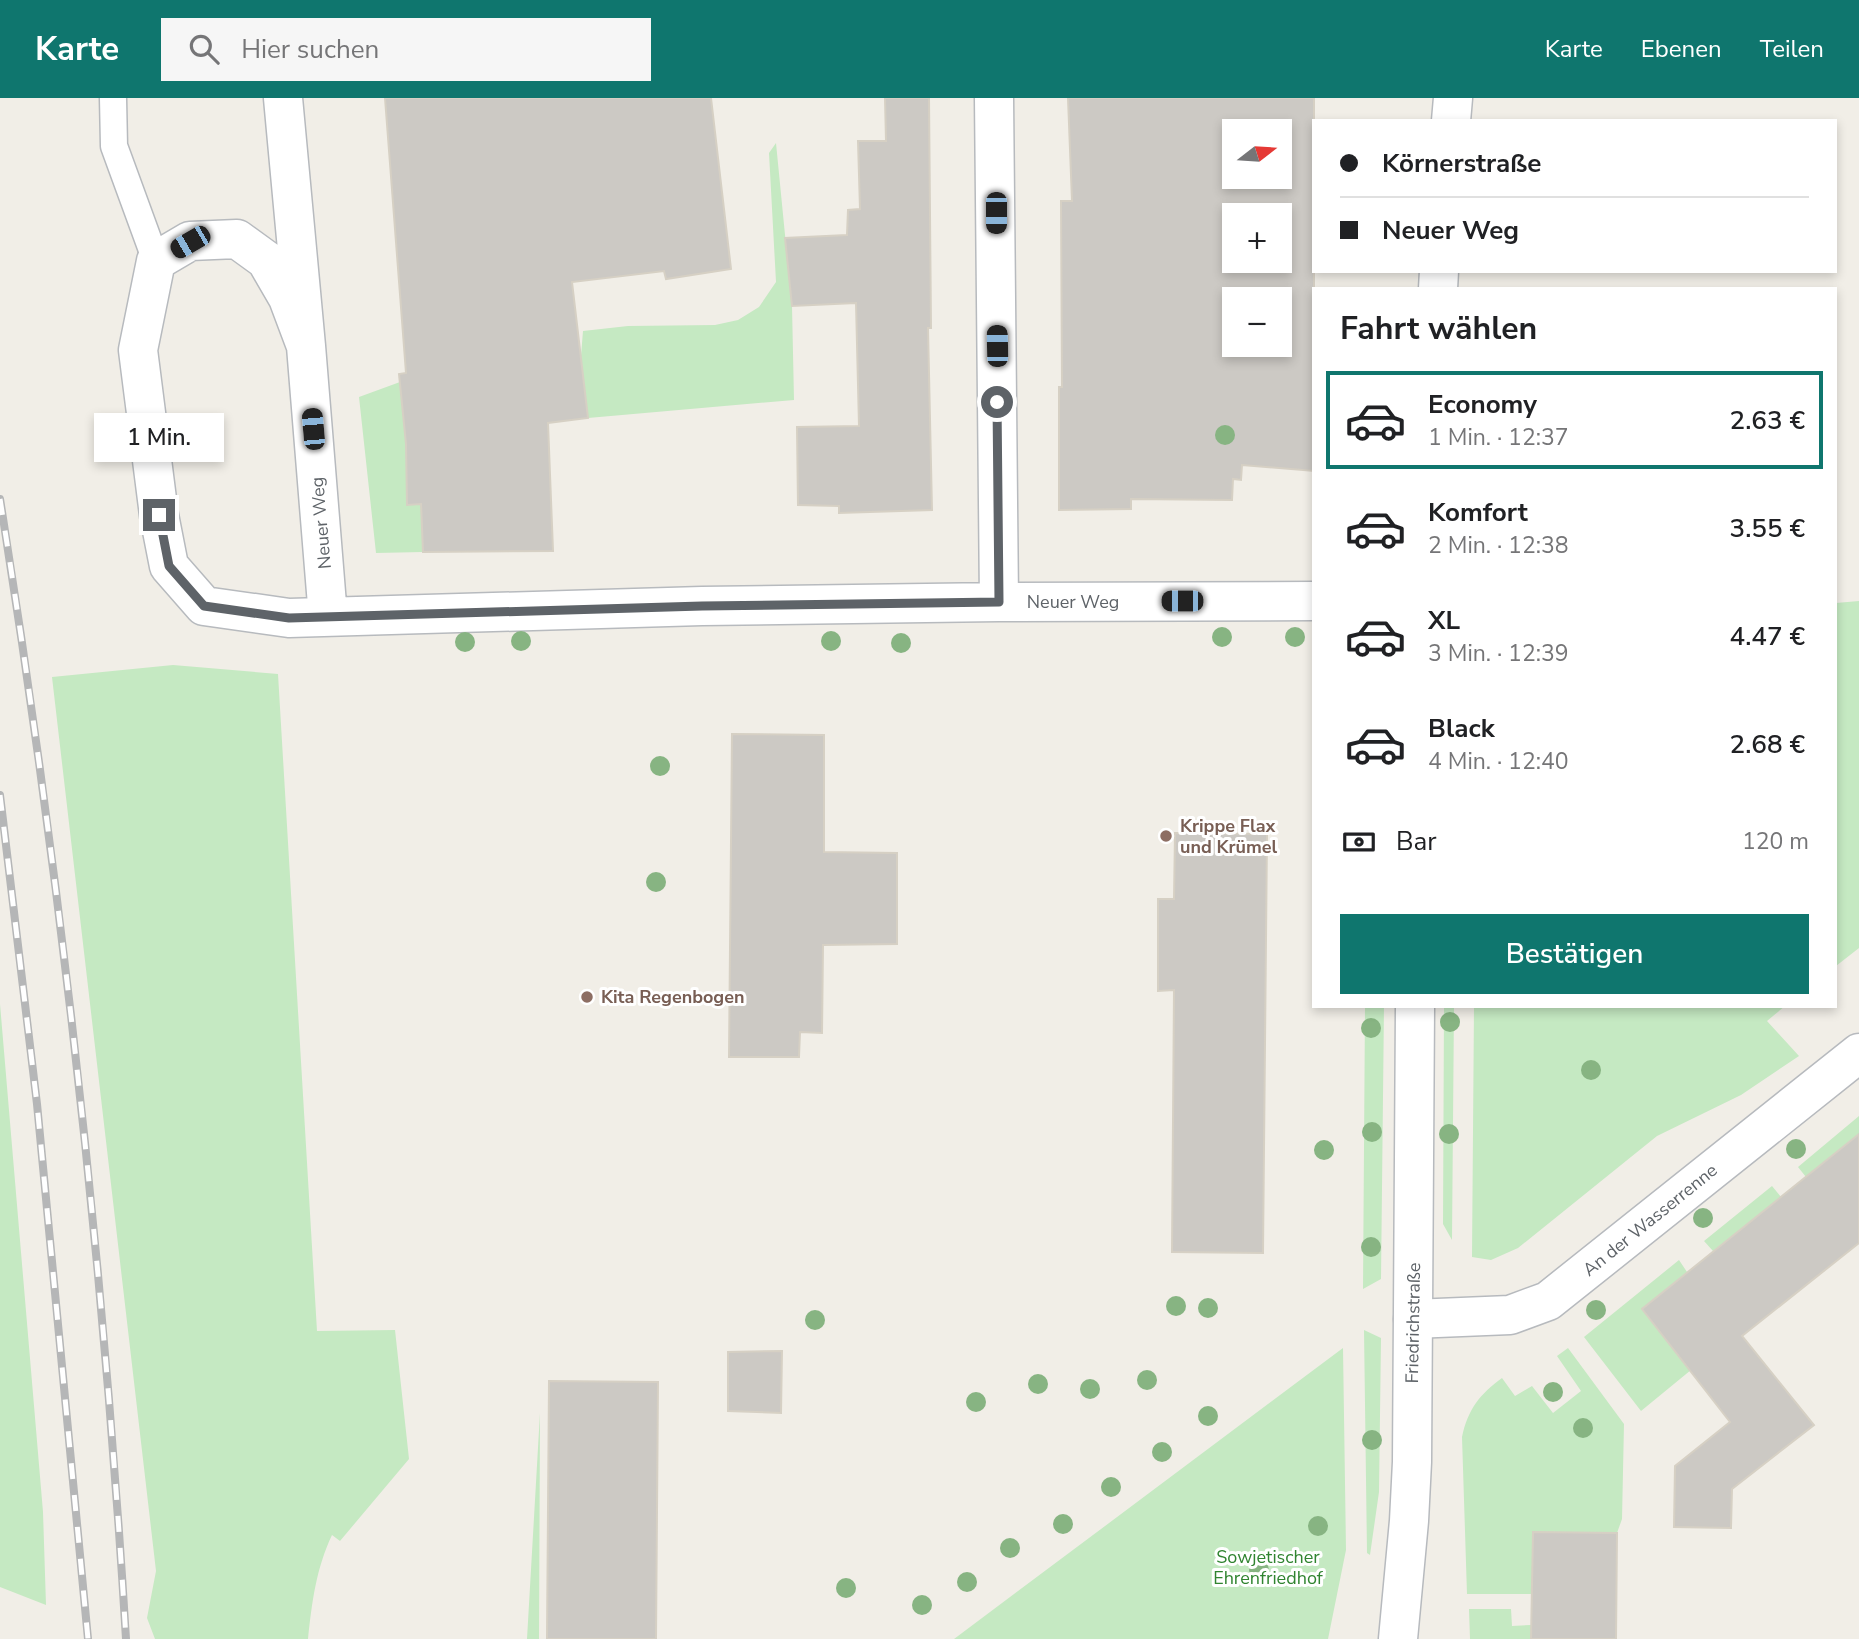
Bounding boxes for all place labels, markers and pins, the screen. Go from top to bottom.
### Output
place label: Krippe Flax und Krümel [1180,814,1278,859]
marker: Krippe Flax und Krümel [1158,828,1174,844]
place label: Kita Regenbogen [601,985,745,1009]
marker: Kita Regenbogen [579,989,595,1005]

